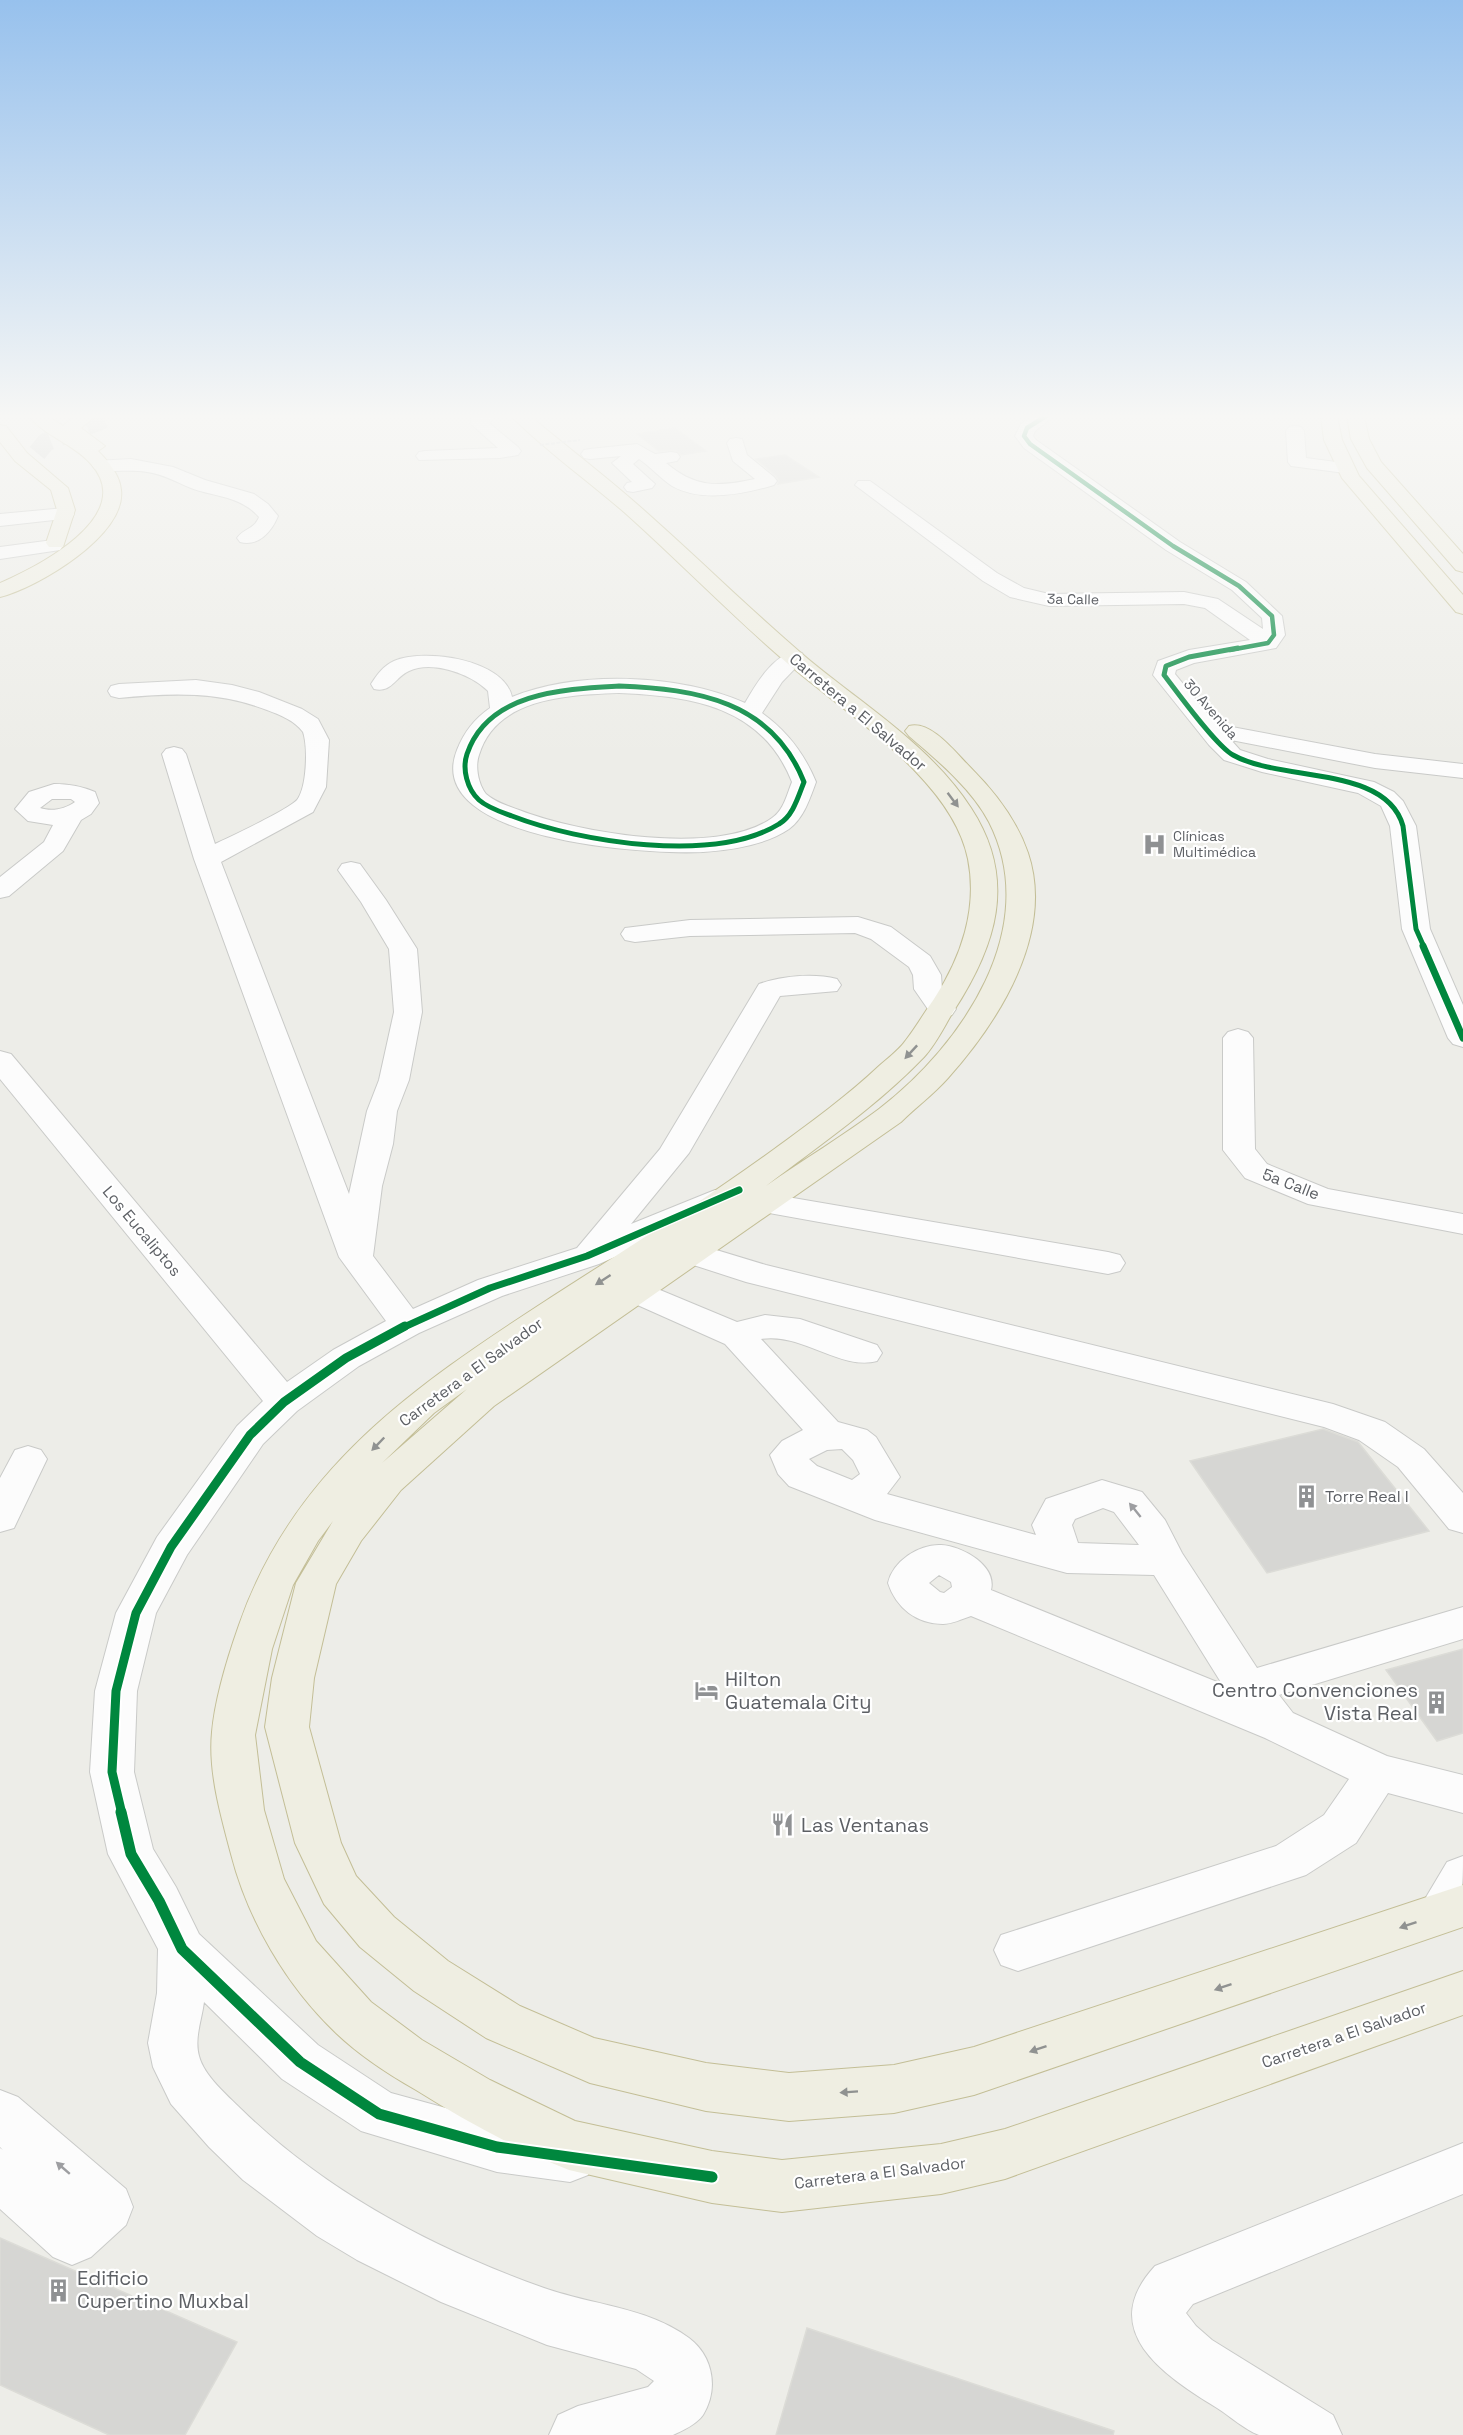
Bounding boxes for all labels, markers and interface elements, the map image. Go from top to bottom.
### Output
street label: 3a Calle [1047,590,1099,608]
street label: Carretera a El Salvador [785,648,931,776]
street label: 30 Avenida [1180,675,1242,743]
one-way arrow [946,793,958,808]
place label: Clínicas Multimédica [1173,827,1256,861]
hospital icon: Clínicas Multimédica [1142,831,1168,857]
one-way arrow [904,1045,918,1060]
street label: 5a Calle [1259,1164,1323,1204]
street label: Los Eucaliptos [98,1181,186,1281]
one-way arrow [594,1275,611,1286]
street label: Carretera a El Salvador [395,1313,547,1431]
one-way arrow [371,1437,385,1451]
building icon: Torre Real I [1294,1483,1320,1509]
place label: Torre Real I [1325,1486,1409,1507]
one-way arrow [1129,1503,1142,1518]
place label: Hilton Guatemala City [725,1666,871,1715]
place label: Centro Convenciones Vista Real [1212,1677,1418,1726]
hotel icon: Hilton Guatemala City [694,1678,720,1704]
building icon: Centro Convenciones Vista Real [1423,1689,1449,1715]
restaurant icon: Las Ventanas [770,1812,796,1838]
place label: Las Ventanas [801,1812,929,1838]
one-way arrow [1399,1921,1417,1930]
one-way arrow [1214,1983,1232,1992]
street label: Carretera a El Salvador [1259,1997,1429,2073]
one-way arrow [1029,2045,1047,2054]
one-way arrow [839,2087,858,2097]
street label: Carretera a El Salvador [793,2152,967,2194]
one-way arrow [56,2162,71,2175]
place label: Edificio Cupertino Muxbal [77,2265,249,2314]
building icon: Edificio Cupertino Muxbal [46,2277,72,2303]

